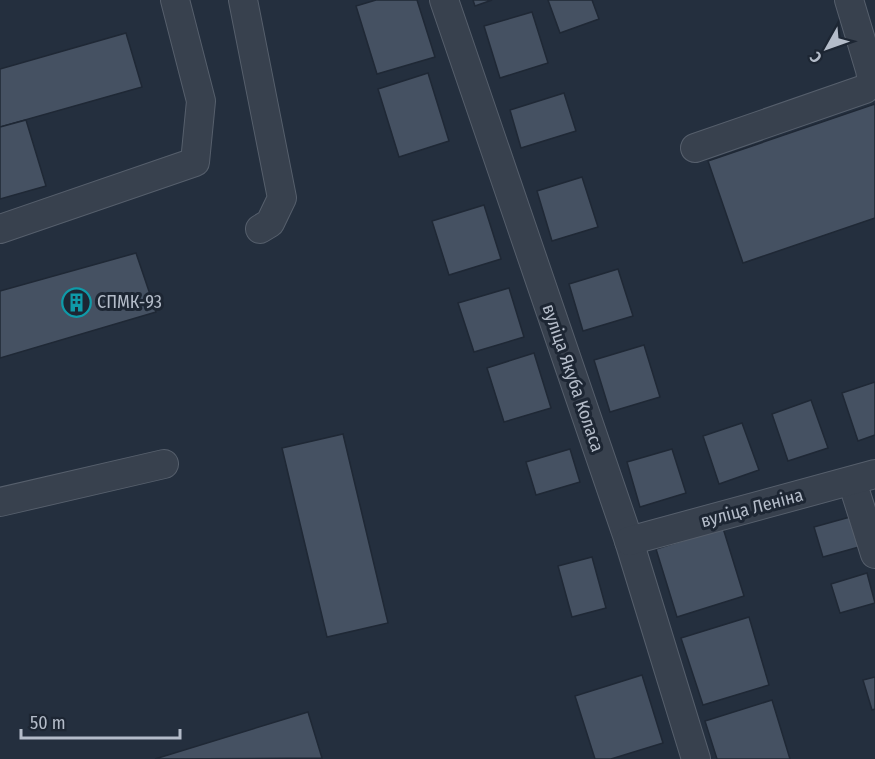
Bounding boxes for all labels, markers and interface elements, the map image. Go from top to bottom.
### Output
north arrow [797,18,857,78]
text: С [806,48,826,67]
building icon: СПМК-93 [60,286,92,318]
place label: СПМК-93 [97,291,162,313]
street label: вуліца Якуба Коласа [537,301,609,455]
street label: вуліца Леніна [698,484,806,532]
scale bar [21,702,180,740]
text: 50 m [30,712,66,734]

